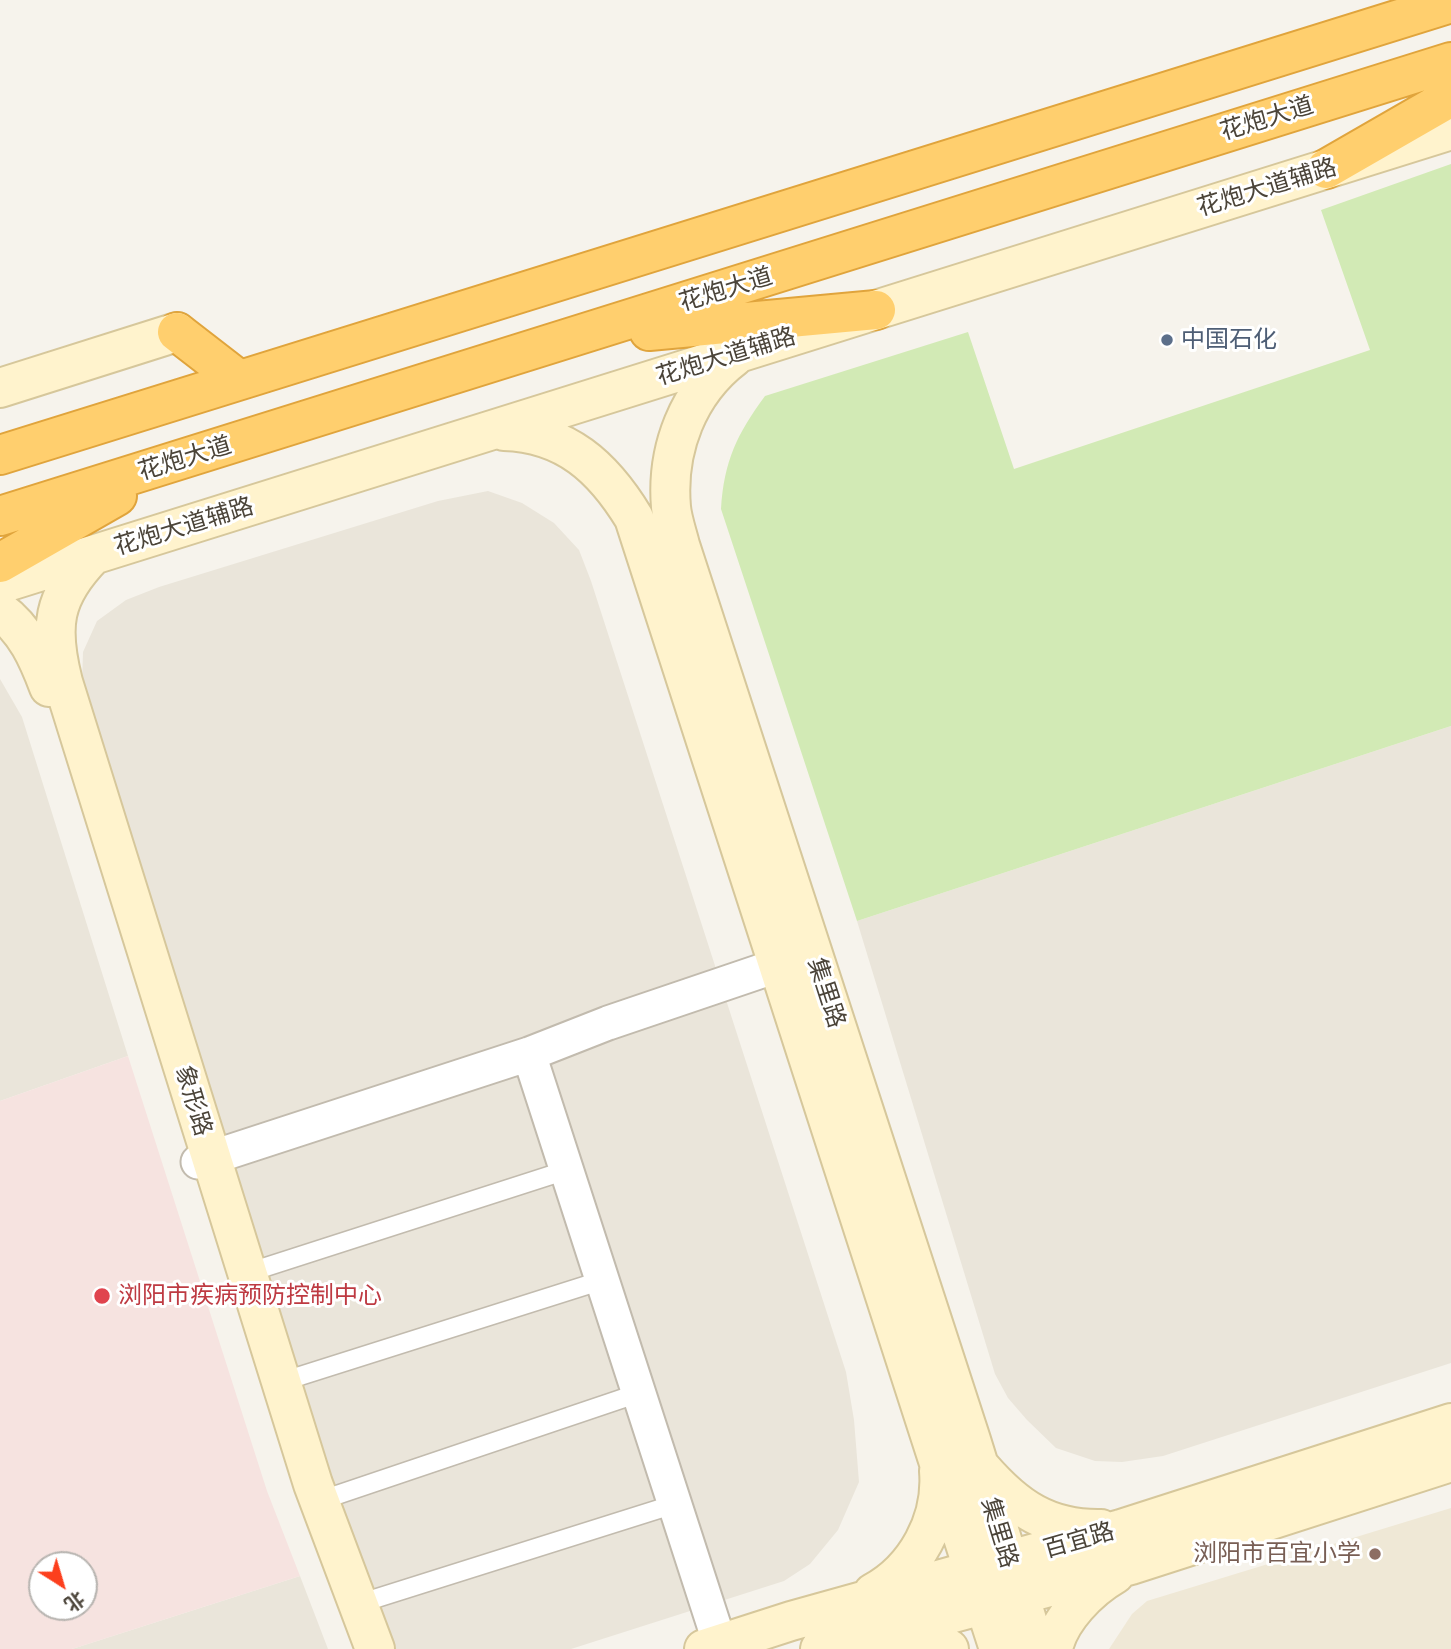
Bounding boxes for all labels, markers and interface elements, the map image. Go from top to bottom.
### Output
street label: 花炮大道 [1217,91,1317,147]
street label: 花炮大道辅路 [1194,153,1340,223]
street label: 花炮大道 [676,262,776,318]
street label: 花炮大道辅路 [653,322,799,392]
place label: 中国石化 [1181,326,1277,354]
marker: 中国石化 [1159,332,1175,348]
street label: 花炮大道 [135,431,235,487]
street label: 花炮大道辅路 [111,492,257,562]
street label: 集里路 [801,954,851,1032]
street label: 象形路 [169,1062,217,1140]
place label: 浏阳市疾病预防控制中心 [118,1282,382,1310]
marker: 浏阳市疾病预防控制中心 [92,1286,112,1306]
street label: 集里路 [975,1494,1023,1572]
street label: 百宜路 [1040,1517,1118,1565]
place label: 浏阳市百宜小学 [1193,1540,1361,1568]
marker: 浏阳市百宜小学 [1367,1546,1383,1562]
north arrow [28,1551,98,1621]
text: 北 [60,1587,89,1616]

